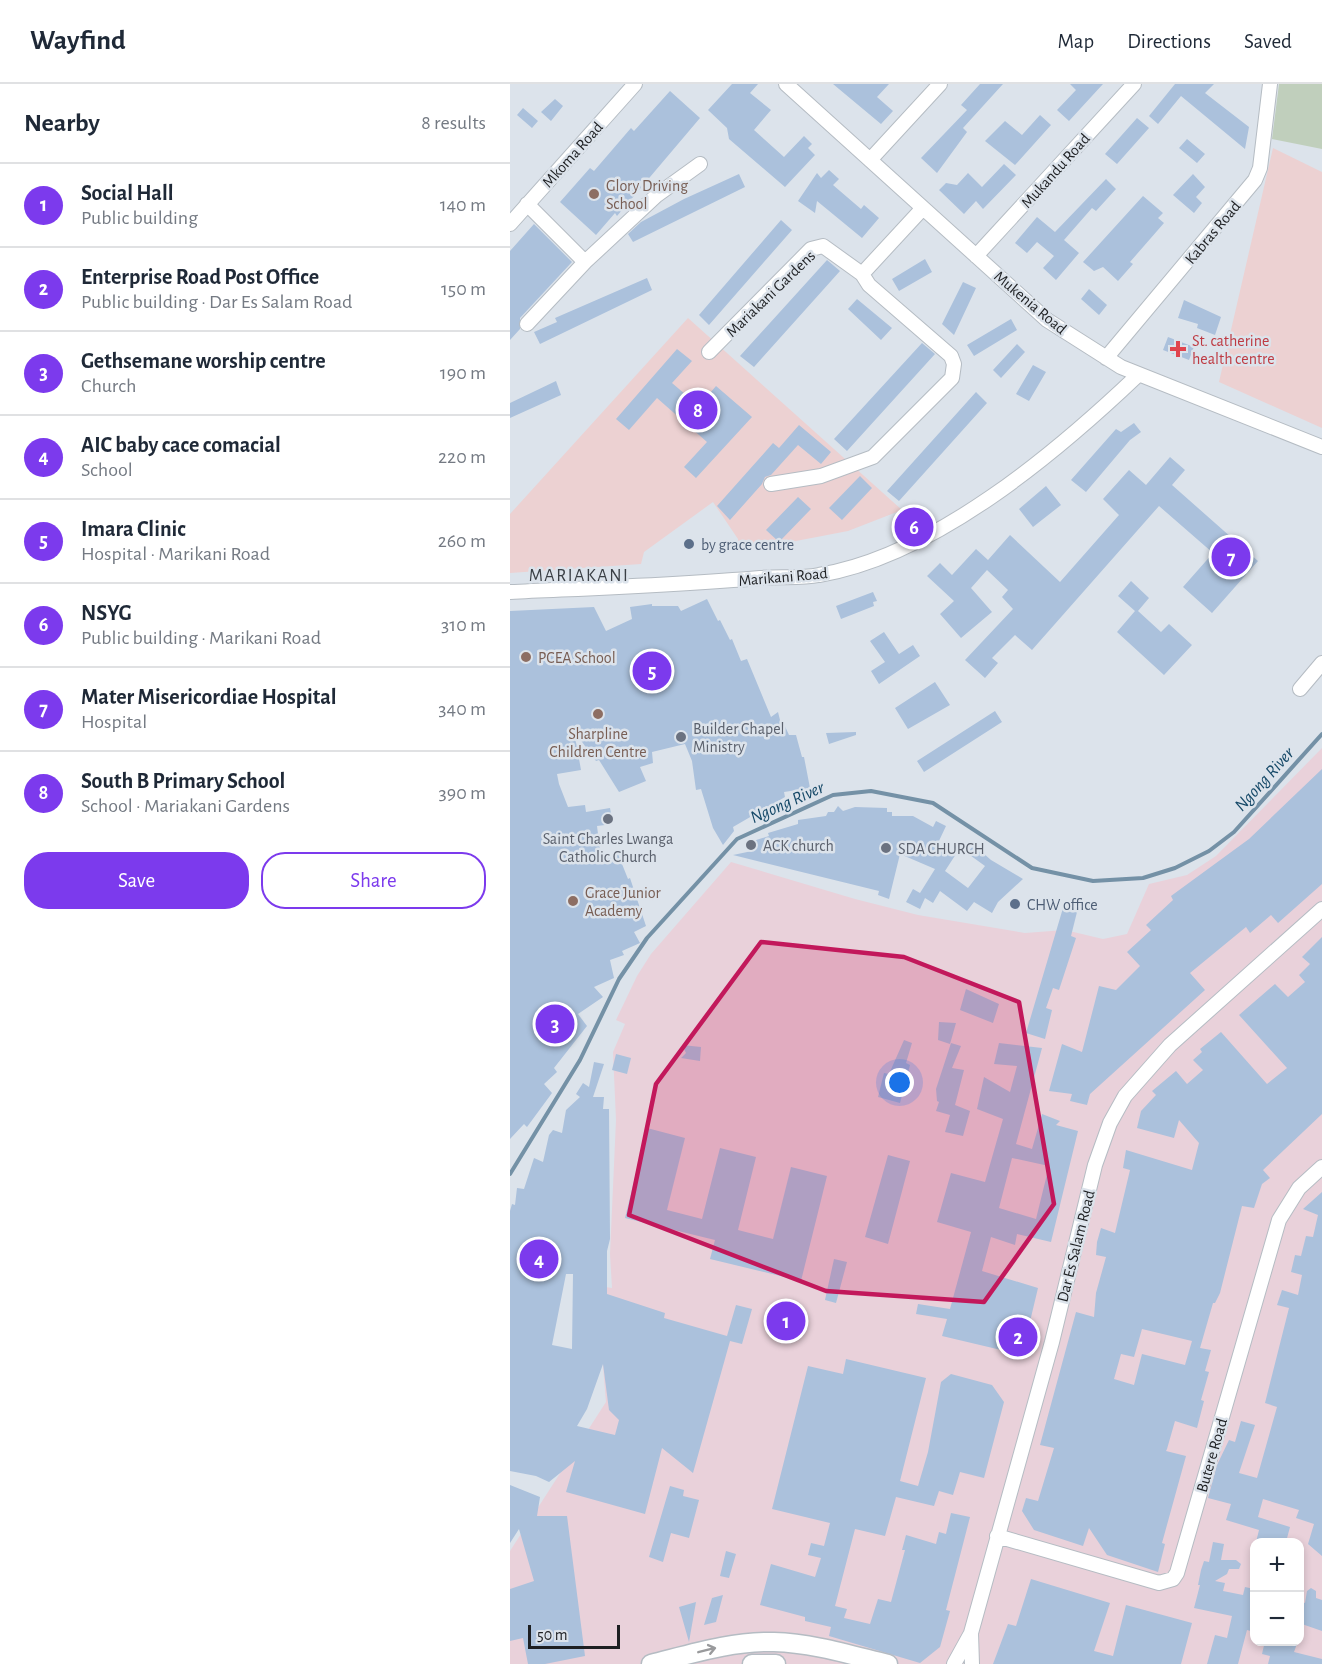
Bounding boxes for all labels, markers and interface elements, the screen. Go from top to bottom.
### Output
text: Wayfind [30,27,126,55]
text: Map [1058,31,1094,52]
text: Directions [1127,31,1211,52]
text: Saved [1244,31,1292,52]
text: Nearby [24,110,100,136]
text: 8 results [421,113,486,133]
street label: Mkoma Road [539,119,606,191]
street label: Mukandu Road [1018,130,1093,211]
place label: Glory Driving School [606,178,688,212]
text: Social Hall [81,182,174,204]
marker: Glory Driving School [587,187,601,201]
text: 1 [40,195,47,215]
text: 140 m [440,195,486,215]
street label: Kabras Road [1182,198,1244,267]
text: Public building [81,208,198,228]
street label: Mariakani Gardens [723,247,818,340]
text: Enterprise Road Post Office [81,266,319,288]
street label: Mukenia Road [991,268,1070,337]
text: 2 [39,279,48,299]
text: 150 m [441,279,486,299]
text: Public building · Dar Es Salam Road [81,292,352,312]
place label: St. catherine health centre [1192,333,1275,367]
marker: St. catherine health centre [1169,340,1187,358]
text: Gethsemane worship centre [81,350,326,372]
text: 3 [39,363,48,383]
text: 190 m [440,363,486,383]
text: Church [81,376,136,396]
pin: 8 [678,388,717,432]
text: AIC baby cace comacial [81,434,281,456]
text: 4 [38,447,49,467]
text: 220 m [438,447,486,467]
text: School [81,460,133,480]
pin: 6 [894,504,934,550]
text: Imara Clinic [81,518,186,540]
text: 5 [39,531,48,551]
text: 260 m [438,531,486,551]
pin: 7 [1212,534,1250,580]
marker: by grace centre [682,537,696,551]
place label: by grace centre [701,537,794,554]
text: Hospital · Marikani Road [81,544,270,564]
street label: Marikani Road [738,565,828,589]
district label: MARIAKANI [529,567,629,585]
text: NSYG [81,602,132,624]
text: 6 [39,615,48,635]
text: 310 m [441,615,486,635]
text: Public building · Marikani Road [81,628,321,648]
pin: 5 [632,648,672,694]
marker: PCEA School [519,650,533,664]
place label: PCEA School [538,650,616,666]
text: Mater Misericordiae Hospital [81,686,337,708]
text: 7 [39,699,48,719]
text: 340 m [438,699,486,719]
marker: Sharpline Children Centre [591,707,605,721]
text: Hospital [81,712,147,732]
place label: Builder Chapel Ministry [693,721,785,756]
place label: Sharpline Children Centre [549,726,647,760]
marker: Builder Chapel Ministry [674,730,688,744]
water label: Ngong River [1232,744,1299,815]
text: South B Primary School [81,770,285,792]
water label: Ngong River [748,778,828,827]
text: 8 [39,783,48,803]
text: 390 m [439,783,486,803]
text: School · Mariakani Gardens [81,796,290,816]
marker: Saint Charles Lwanga Catholic Church [601,812,615,826]
place label: Saint Charles Lwanga Catholic Church [543,831,673,865]
marker: ACK church [744,838,758,852]
place label: ACK church [763,838,834,854]
marker: SDA CHURCH [879,841,893,855]
place label: SDA CHURCH [898,841,985,857]
button: Save [24,852,249,909]
button: Share [261,852,486,909]
place label: Grace Junior Academy [585,885,661,920]
marker: Grace Junior Academy [566,894,580,908]
marker: CHW office [1008,897,1022,911]
place label: CHW office [1027,897,1098,913]
pin: 3 [536,1002,574,1046]
your location [885,1068,914,1097]
street label: Dar Es Salam Road [1054,1189,1098,1304]
pin: 4 [519,1236,558,1282]
pin: 1 [766,1298,806,1344]
pin: 2 [998,1314,1038,1360]
street label: Butere Road [1194,1417,1230,1494]
map controls [1250,1538,1304,1646]
button: + [1250,1538,1304,1592]
button: − [1250,1592,1304,1646]
scale bar [528,1622,620,1650]
text: 50 m [537,1627,568,1643]
one-way arrow [698,1644,717,1656]

